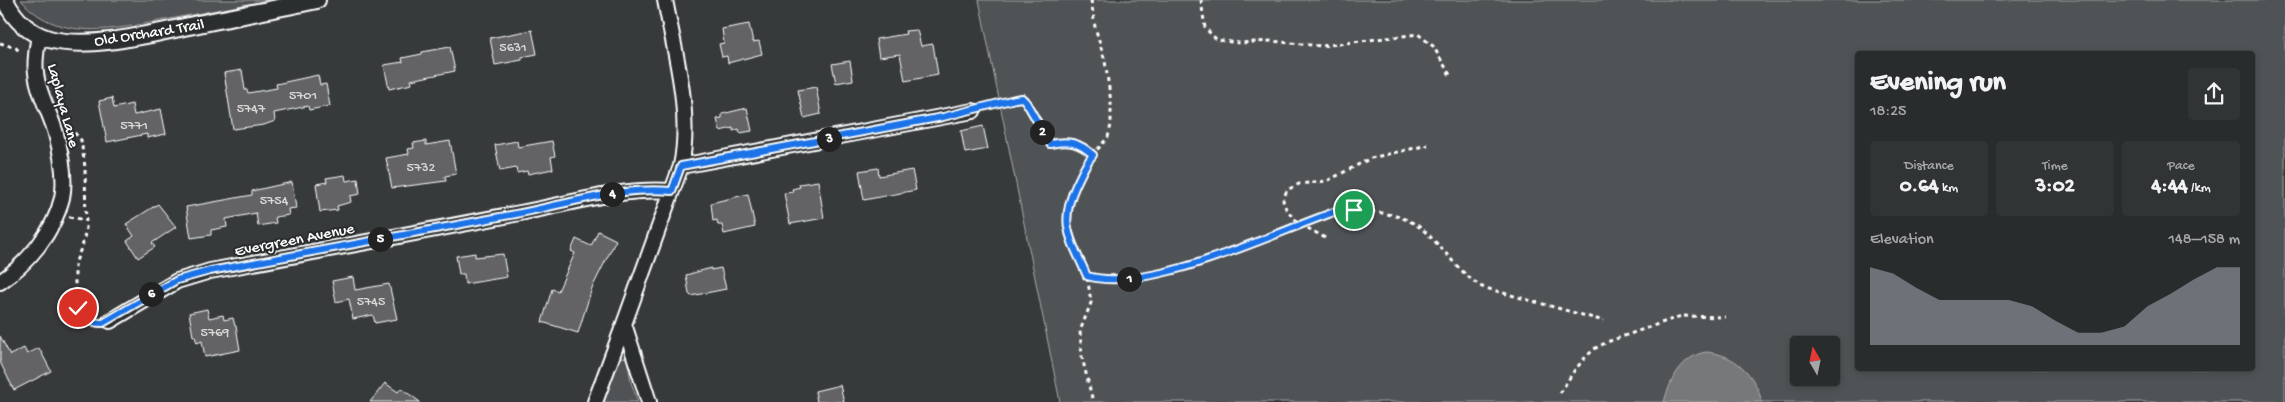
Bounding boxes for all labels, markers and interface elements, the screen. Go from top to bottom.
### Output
street label: Old Orchard Trail [93,16,206,53]
house number: 5631 [499,40,527,57]
street label: Laplaya Lane [41,62,82,151]
text: Evening run [1870,67,2006,100]
button: share [2188,68,2240,120]
house number: 5701 [289,88,317,105]
house number: 5747 [237,101,266,118]
text: 18:25 [1870,103,1907,122]
house number: 5771 [120,118,148,135]
pin: 2 [1030,120,1054,144]
text: 2 [1039,124,1046,141]
pin: 3 [816,126,842,152]
text: 3 [826,131,833,148]
text: Distance [1904,158,1954,175]
text: Time [2042,158,2068,175]
text: Pace [2167,158,2195,175]
house number: 5732 [407,160,436,177]
text: 0.64 [1900,175,1939,200]
text: 3:02 [2035,175,2075,200]
text: 4:44 [2151,175,2188,200]
text: km [1939,180,1958,197]
text: /km [2188,180,2211,197]
pin: 4 [600,182,624,206]
text: 4 [609,186,616,203]
pin [1333,189,1375,231]
house number: 5754 [260,193,289,210]
icon: arrive [1340,196,1368,224]
street label: Evergreen Avenue [233,220,357,262]
pin: 5 [368,226,392,252]
text: 5 [377,231,384,248]
text: Elevation [1870,231,1934,250]
text: 148–158 m [2169,231,2240,250]
pin: 1 [1116,266,1142,292]
text: 1 [1127,271,1132,288]
pin: 6 [138,282,164,306]
text: 6 [148,286,155,303]
pin [57,287,99,329]
icon: check [64,294,92,322]
house number: 5745 [357,294,385,311]
house number: 5769 [201,325,229,342]
north arrow [1790,336,1840,386]
map controls [1790,336,1840,386]

